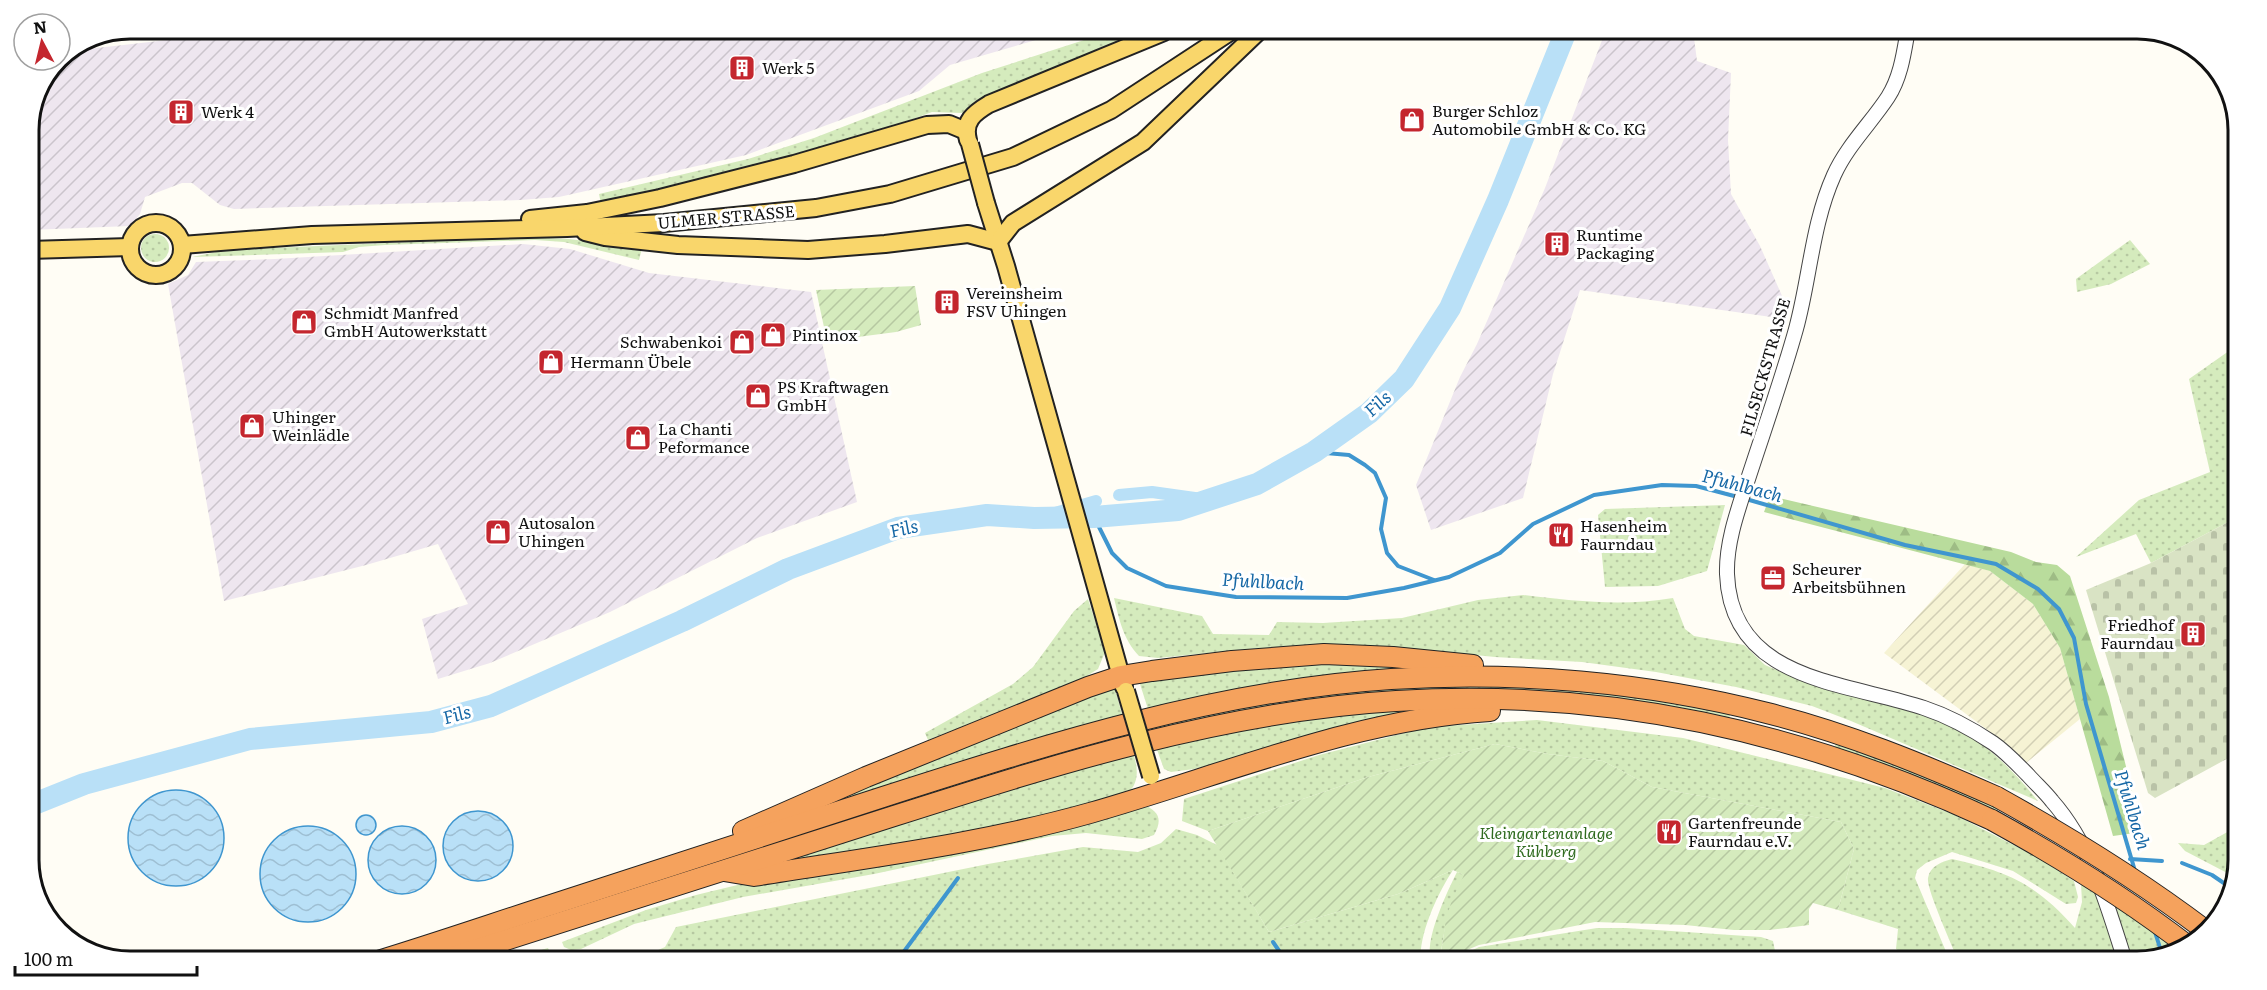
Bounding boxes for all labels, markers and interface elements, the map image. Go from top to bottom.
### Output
north arrow [12,12,72,72]
text: N [32,13,48,39]
building icon: Werk 5 [727,53,757,83]
place label: Werk 5 [762,55,815,79]
building icon: Werk 4 [166,97,196,127]
place label: Burger Schloz Automobile GmbH & Co. KG [1432,98,1646,140]
place label: Werk 4 [201,99,254,123]
shop icon: Burger Schloz Automobile GmbH & Co. KG [1397,105,1427,135]
street label: ULMER STRASSE [656,198,796,234]
place label: Runtime Packaging [1576,222,1654,264]
building icon: Runtime Packaging [1542,229,1572,259]
place label: Vereinsheim FSV Uhingen [966,280,1067,322]
building icon: Vereinsheim FSV Uhingen [932,287,962,317]
street label: FILSECKSTRASSE [1733,295,1795,439]
place label: Schmidt Manfred GmbH Autowerkstatt [324,300,487,342]
shop icon: Schmidt Manfred GmbH Autowerkstatt [289,307,319,337]
shop icon: Pintinox [758,320,788,350]
place label: Pintinox [792,322,858,346]
shop icon: Schwabenkoi [727,327,757,357]
place label: Schwabenkoi [620,329,722,353]
shop icon: Hermann Übele [536,347,566,377]
place label: Hermann Übele [570,349,691,373]
place label: PS Kraftwagen GmbH [777,374,889,416]
shop icon: PS Kraftwagen GmbH [743,381,773,411]
water label: Fils [1357,383,1397,422]
place label: Uhinger Weinlädle [272,404,349,446]
shop icon: Uhinger Weinlädle [237,411,267,441]
place label: La Chanti Peformance [658,416,749,458]
shop icon: La Chanti Peformance [623,423,653,453]
water label: Pfuhlbach [1699,461,1786,508]
place label: Autosalon Uhingen [518,510,596,552]
water label: Fils [887,511,921,544]
place label: Hasenheim Faurndau [1580,513,1668,555]
shop icon: Autosalon Uhingen [483,517,513,547]
restaurant icon: Hasenheim Faurndau [1546,520,1576,550]
place label: Scheurer Arbeitsbühnen [1792,556,1906,598]
office icon: Scheurer Arbeitsbühnen [1758,563,1788,593]
water label: Pfuhlbach [1221,565,1305,596]
place label: Friedhof Faurndau [2100,612,2176,654]
building icon: Friedhof Faurndau [2178,619,2208,649]
water label: Fils [439,697,474,730]
water label: Pfuhlbach [2108,766,2159,853]
place label: Gartenfreunde Faurndau e.V. [1688,810,1802,852]
restaurant icon: Gartenfreunde Faurndau e.V. [1654,817,1684,847]
park label: Kleingartenanlage Kühberg [1479,820,1613,862]
scale bar [15,939,196,977]
text: 100 m [24,945,73,972]

